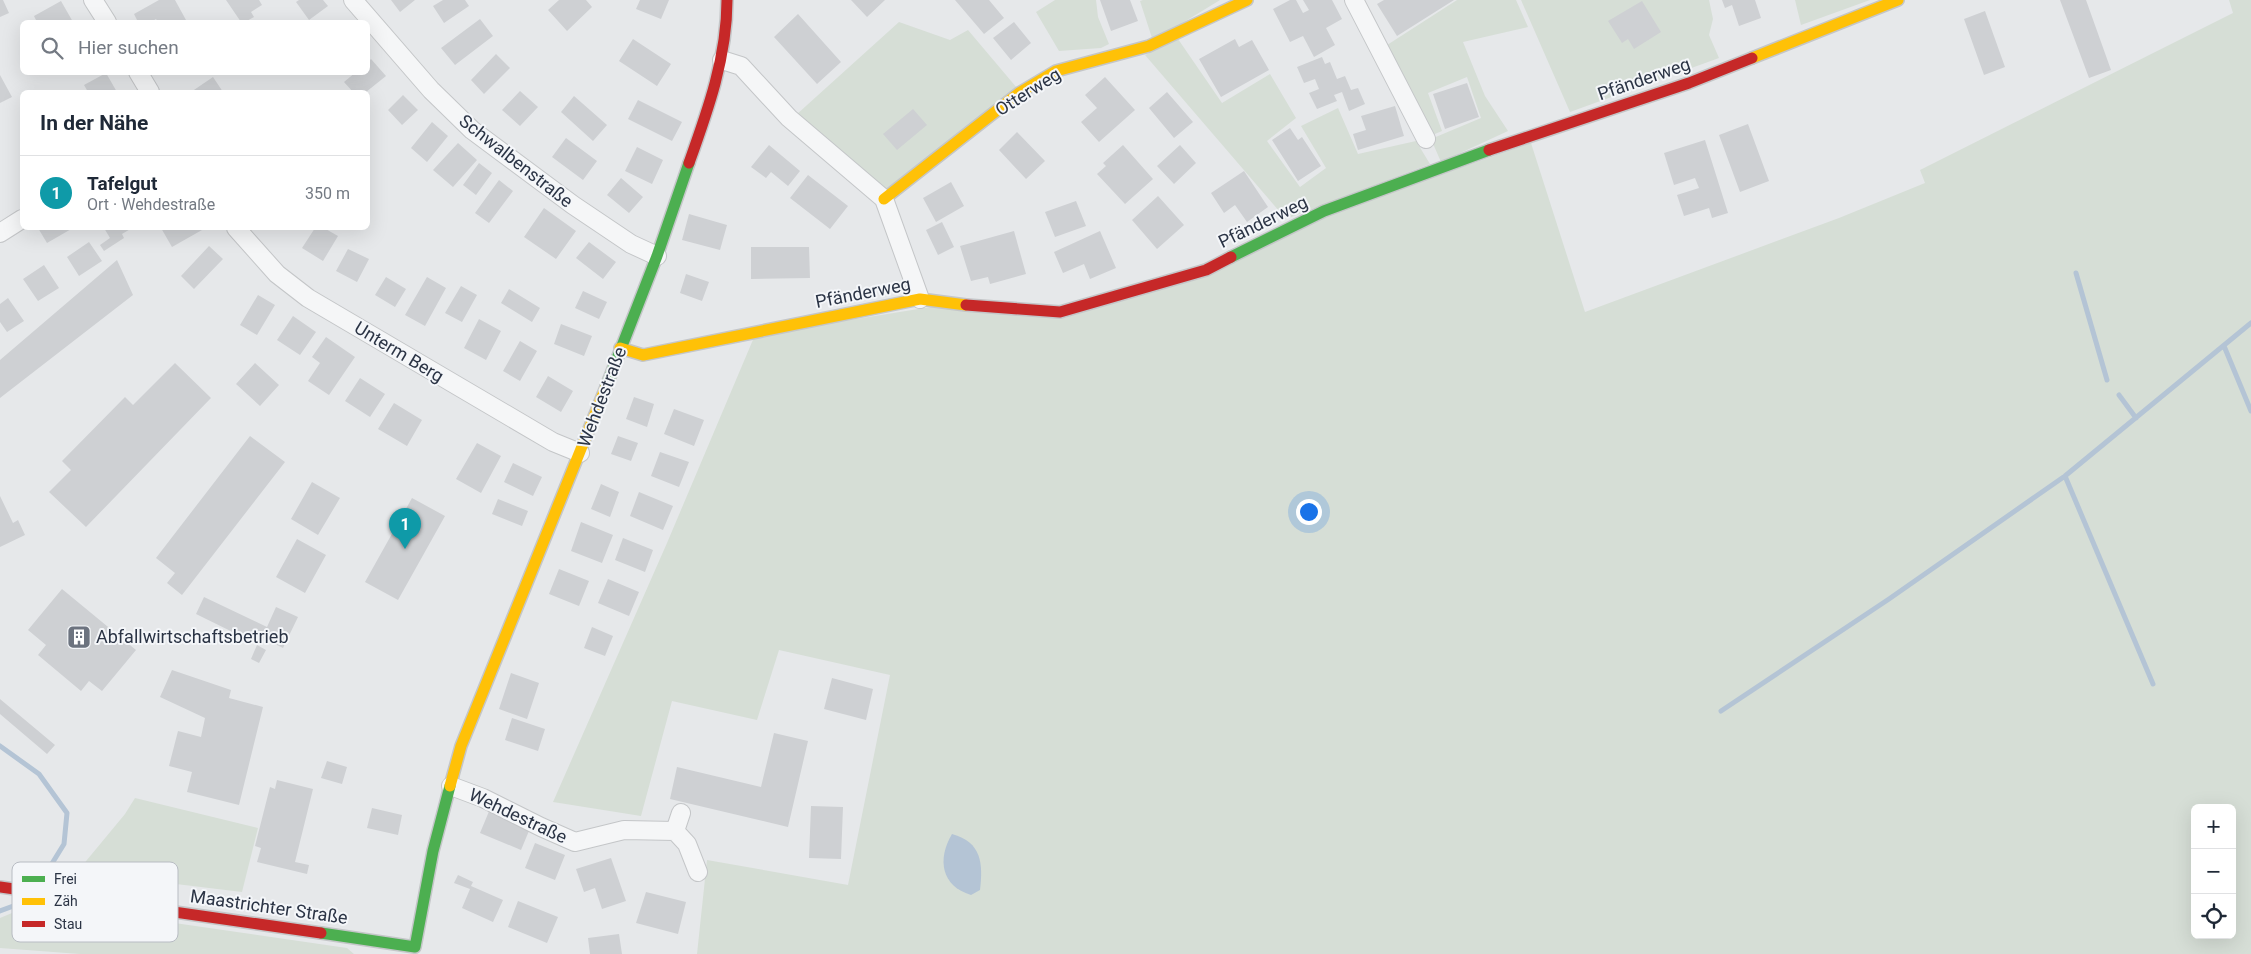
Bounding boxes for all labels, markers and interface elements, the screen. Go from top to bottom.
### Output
search box [20,20,370,75]
icon: search [38,34,66,62]
text: Hier suchen [78,36,179,59]
street label: Pfänderweg [1595,53,1693,104]
street label: Otterweg [991,63,1064,120]
street label: Schwalbenstraße [455,110,577,211]
text: In der Nähe [40,111,148,135]
text: Tafelgut [87,172,157,195]
text: 1 [51,184,61,203]
text: 350 m [305,184,350,203]
street label: Pfänderweg [1215,191,1311,252]
text: Ort · Wehdestraße [87,195,215,214]
street label: Pfänderweg [814,273,912,312]
street label: Unterm Berg [351,317,448,386]
street label: Wehdestraße [573,344,630,450]
your location [1296,499,1322,525]
pin: 1 [389,508,421,549]
building icon: Abfallwirtschaftsbetrieb [66,624,92,650]
place label: Abfallwirtschaftsbetrieb [96,626,289,647]
street label: Wehdestraße [466,784,571,847]
map controls [2191,804,2236,939]
button: + [2191,804,2236,849]
button: − [2191,849,2236,894]
legend [12,862,178,942]
text: Frei [54,871,77,887]
street label: Maastrichter Straße [189,885,349,928]
text: Zäh [54,893,78,909]
button: locate [2191,894,2236,939]
text: Stau [54,916,82,932]

